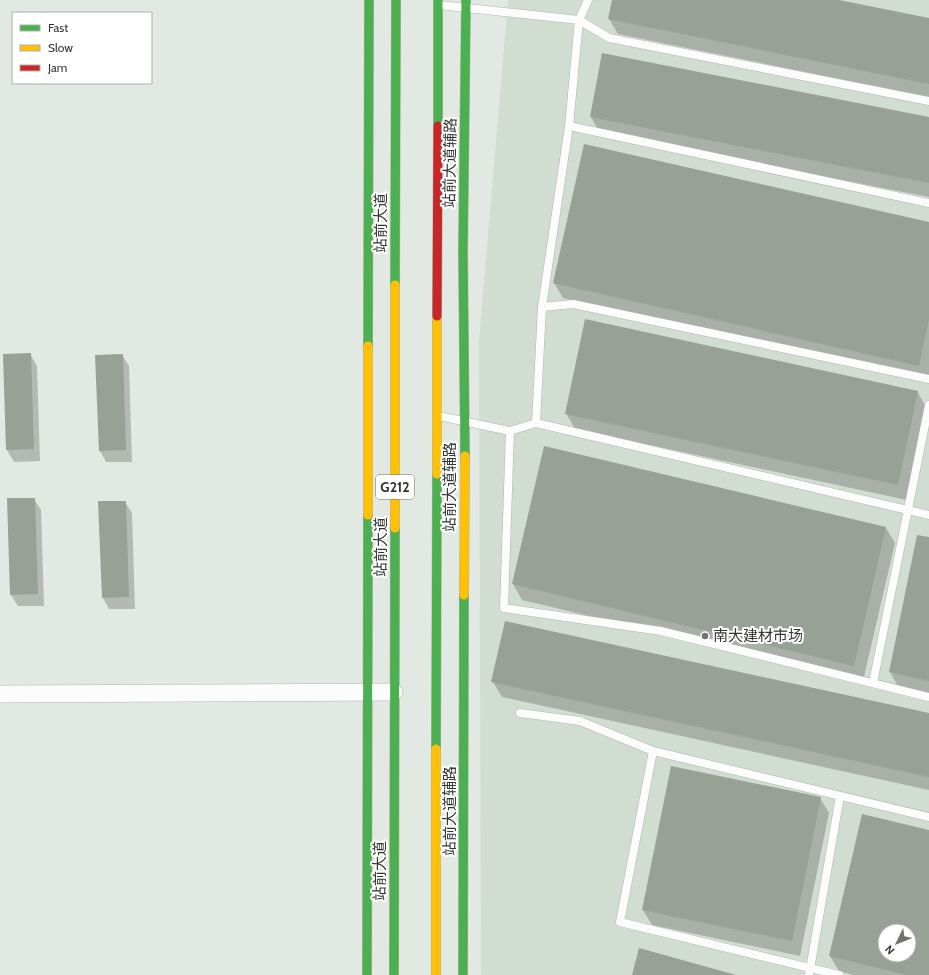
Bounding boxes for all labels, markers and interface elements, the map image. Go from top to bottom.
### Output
legend [12,12,152,84]
text: Fast [48,20,68,35]
text: Slow [48,40,73,55]
text: Jam [47,60,67,75]
street label: 站前大道辅路 [440,118,460,208]
street label: 站前大道 [372,193,390,253]
street label: 站前大道辅路 [441,442,459,532]
road number: G212 [376,475,414,499]
street label: 站前大道 [372,517,390,577]
place label: 南大建材市场 [713,627,803,645]
marker: 南大建材市场 [700,631,710,641]
street label: 站前大道辅路 [441,766,459,856]
street label: 站前大道 [371,841,389,901]
north arrow [877,923,917,963]
text: N [882,942,897,957]

